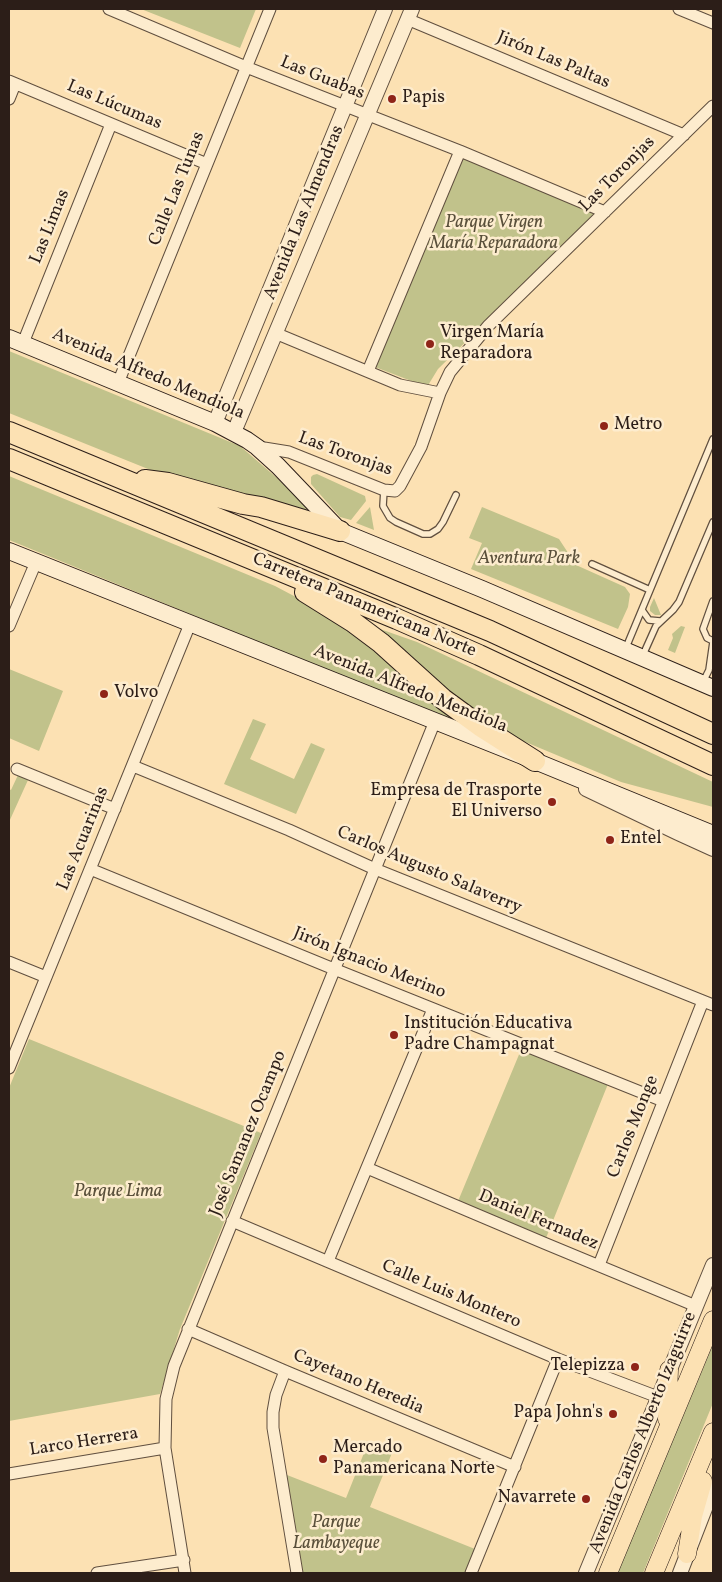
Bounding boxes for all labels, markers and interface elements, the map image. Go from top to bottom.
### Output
street label: Jirón Las Paltas [493,27,613,95]
street label: Las Guabas [277,52,367,106]
street label: Las Lúcumas [63,76,165,136]
place label: Papis [402,88,445,110]
marker: Papis [386,93,398,105]
street label: Avenida Las Almendras [260,123,350,303]
street label: Calle Las Tunas [145,129,211,249]
street label: Las Toronjas [575,132,661,218]
street label: Las Limas [26,187,76,267]
park label: Parque Virgen María Reparadora [430,213,558,255]
place label: Virgen María Reparadora [440,323,544,366]
street label: Avenida Alfredo Mendiola [49,325,247,425]
marker: Virgen María Reparadora [424,338,436,350]
place label: Metro [614,415,662,437]
marker: Metro [598,420,610,432]
street label: Las Toronjas [295,428,395,482]
street label: Carretera Panamericana Norte [249,549,479,663]
park label: Aventura Park [478,549,580,571]
street label: Avenida Alfredo Mendiola [310,641,510,739]
place label: Volvo [114,683,158,705]
marker: Volvo [98,688,110,700]
place label: Empresa de Trasporte El Universo [370,781,542,824]
street label: Las Acuarinas [53,784,115,894]
marker: Empresa de Trasporte El Universo [546,796,558,808]
street label: Carlos Augusto Salaverry [333,822,525,920]
place label: Entel [620,829,662,851]
marker: Entel [604,834,616,846]
street label: Jirón Ignacio Merino [289,923,449,1005]
place label: Institución Educativa Padre Champagnat [404,1014,572,1056]
marker: Institución Educativa Padre Champagnat [388,1029,400,1041]
street label: José Samanez Ocampo [206,1048,292,1220]
street label: Carlos Monge [604,1072,664,1182]
park label: Parque Lima [74,1182,162,1204]
street label: Daniel Fernadez [475,1186,601,1256]
street label: Calle Luis Montero [378,1256,524,1334]
street label: Avenida Carlos Alberto Izaguirre [585,1309,703,1557]
street label: Cayetano Heredia [289,1346,427,1420]
place label: Telepizza [551,1356,625,1378]
marker: Telepizza [629,1361,641,1373]
place label: Papa John's [514,1403,603,1425]
marker: Papa John's [607,1408,619,1420]
street label: Larco Herrera [28,1424,140,1462]
place label: Mercado Panamericana Norte [333,1438,495,1480]
marker: Mercado Panamericana Norte [317,1453,329,1465]
place label: Navarrete [497,1488,576,1510]
marker: Navarrete [580,1493,592,1505]
park label: Parque Lambayeque [292,1513,380,1556]

